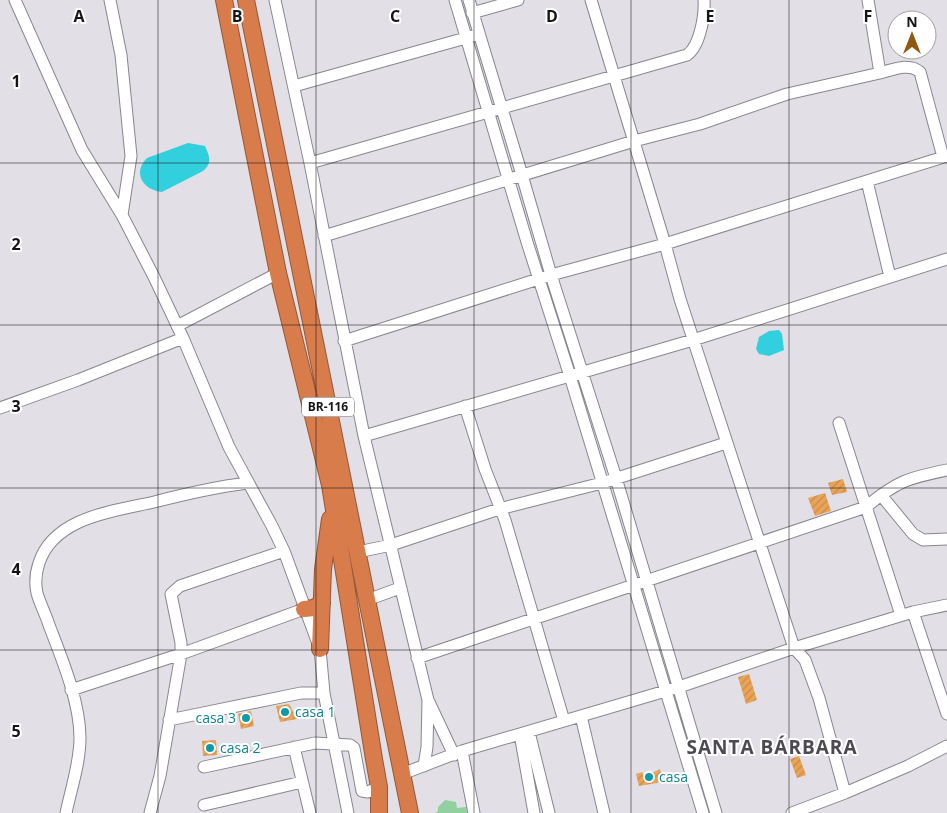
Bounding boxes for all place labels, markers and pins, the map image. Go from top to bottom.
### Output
place label: casa 1 [295,702,336,721]
marker: casa 1 [279,706,291,718]
place label: casa 3 [195,708,236,727]
marker: casa 3 [240,712,252,724]
place label: casa 2 [220,738,261,757]
marker: casa 2 [204,742,216,754]
place label: casa [659,767,688,786]
marker: casa [643,771,655,783]

